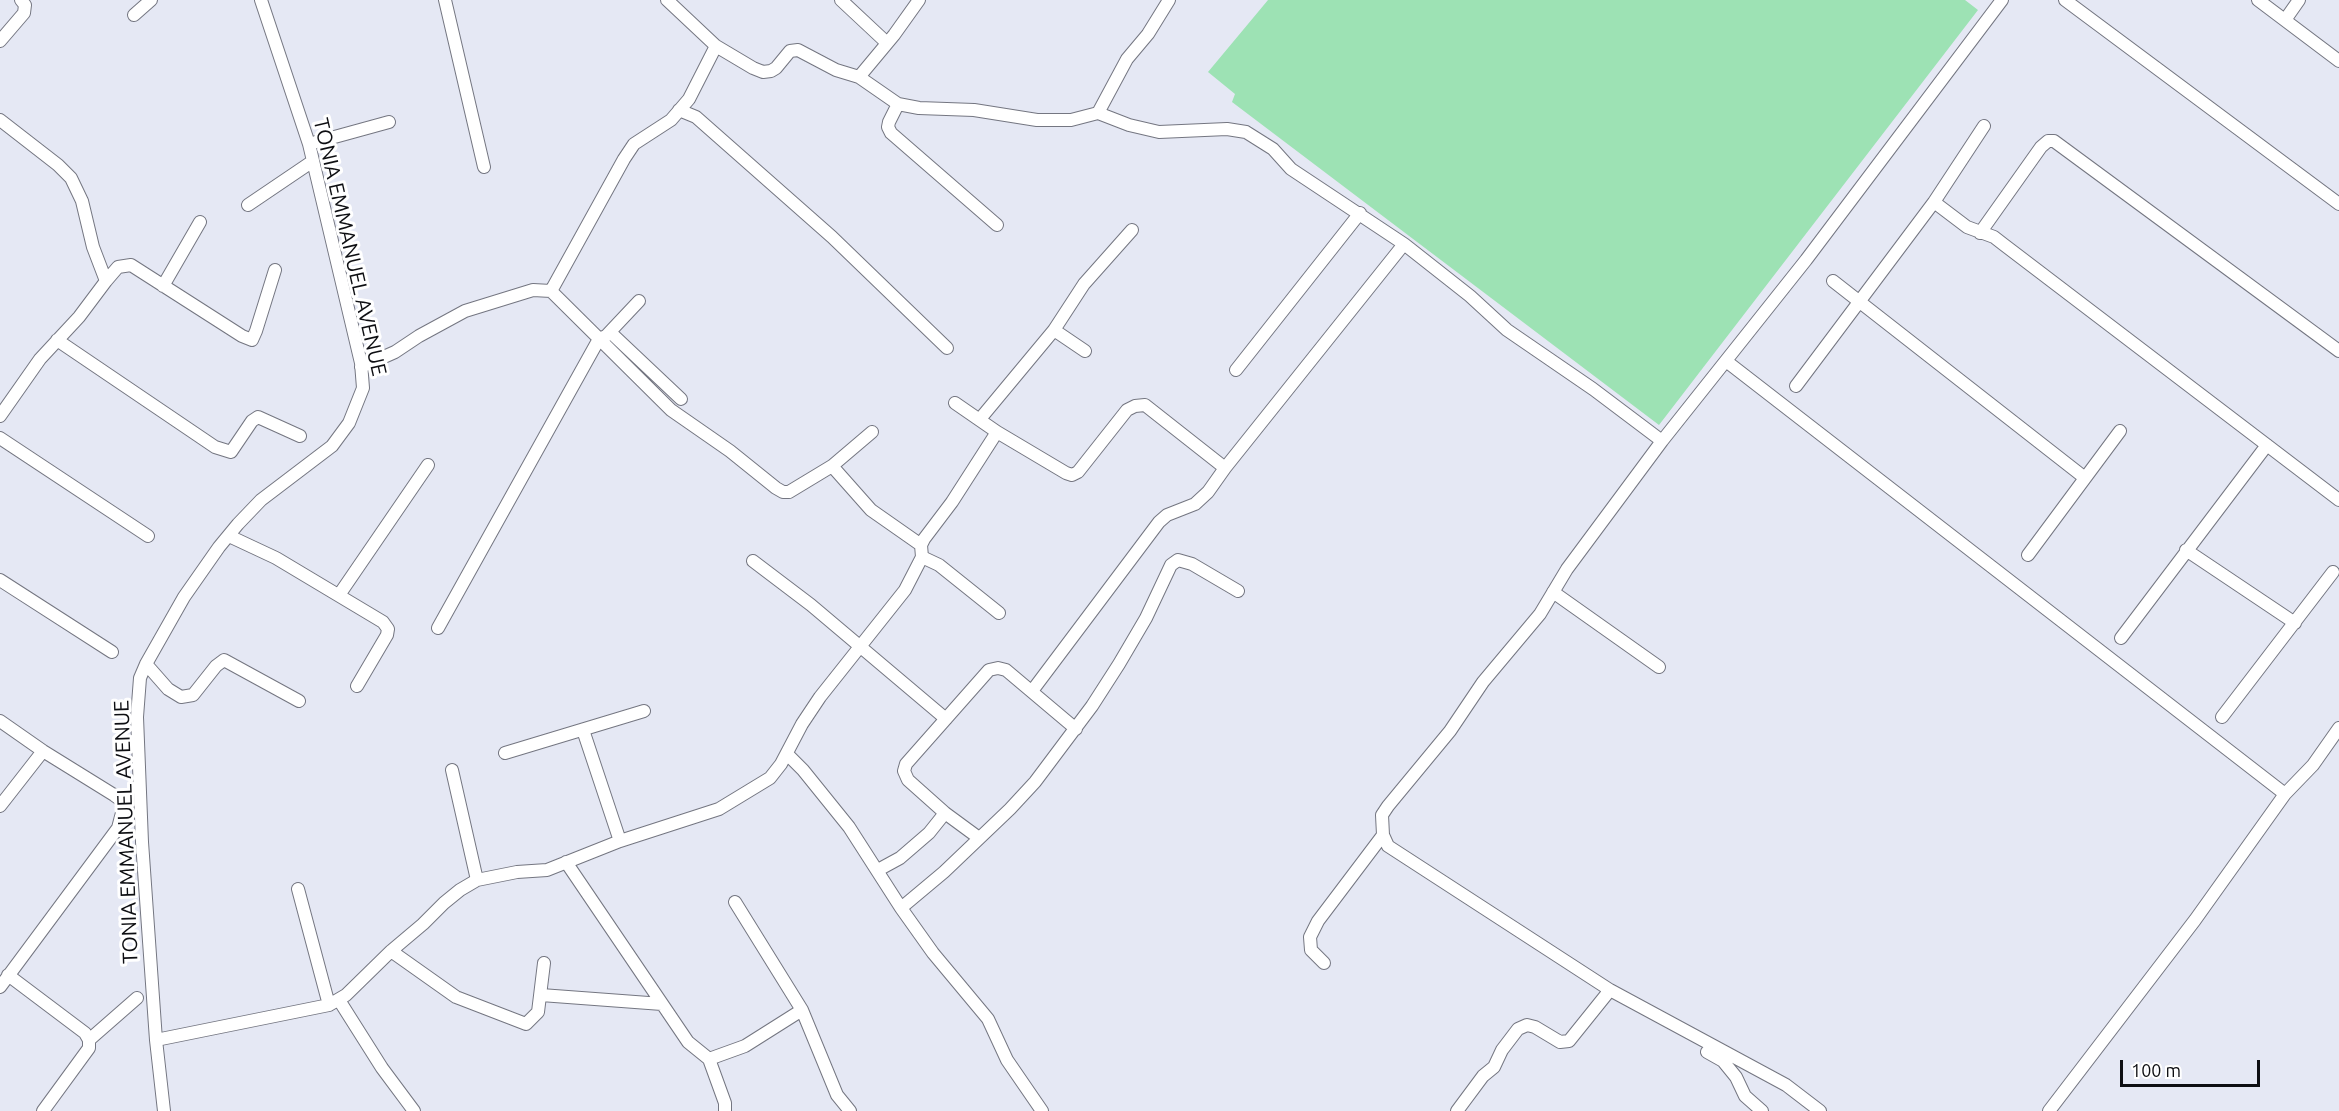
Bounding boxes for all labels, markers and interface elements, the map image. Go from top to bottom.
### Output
street label: TONIA EMMANUEL AVENUE [308,116,392,378]
street label: TONIA EMMANUEL AVENUE [109,700,143,964]
scale bar [2123,1048,2262,1086]
text: 100 m [2131,1060,2181,1080]

